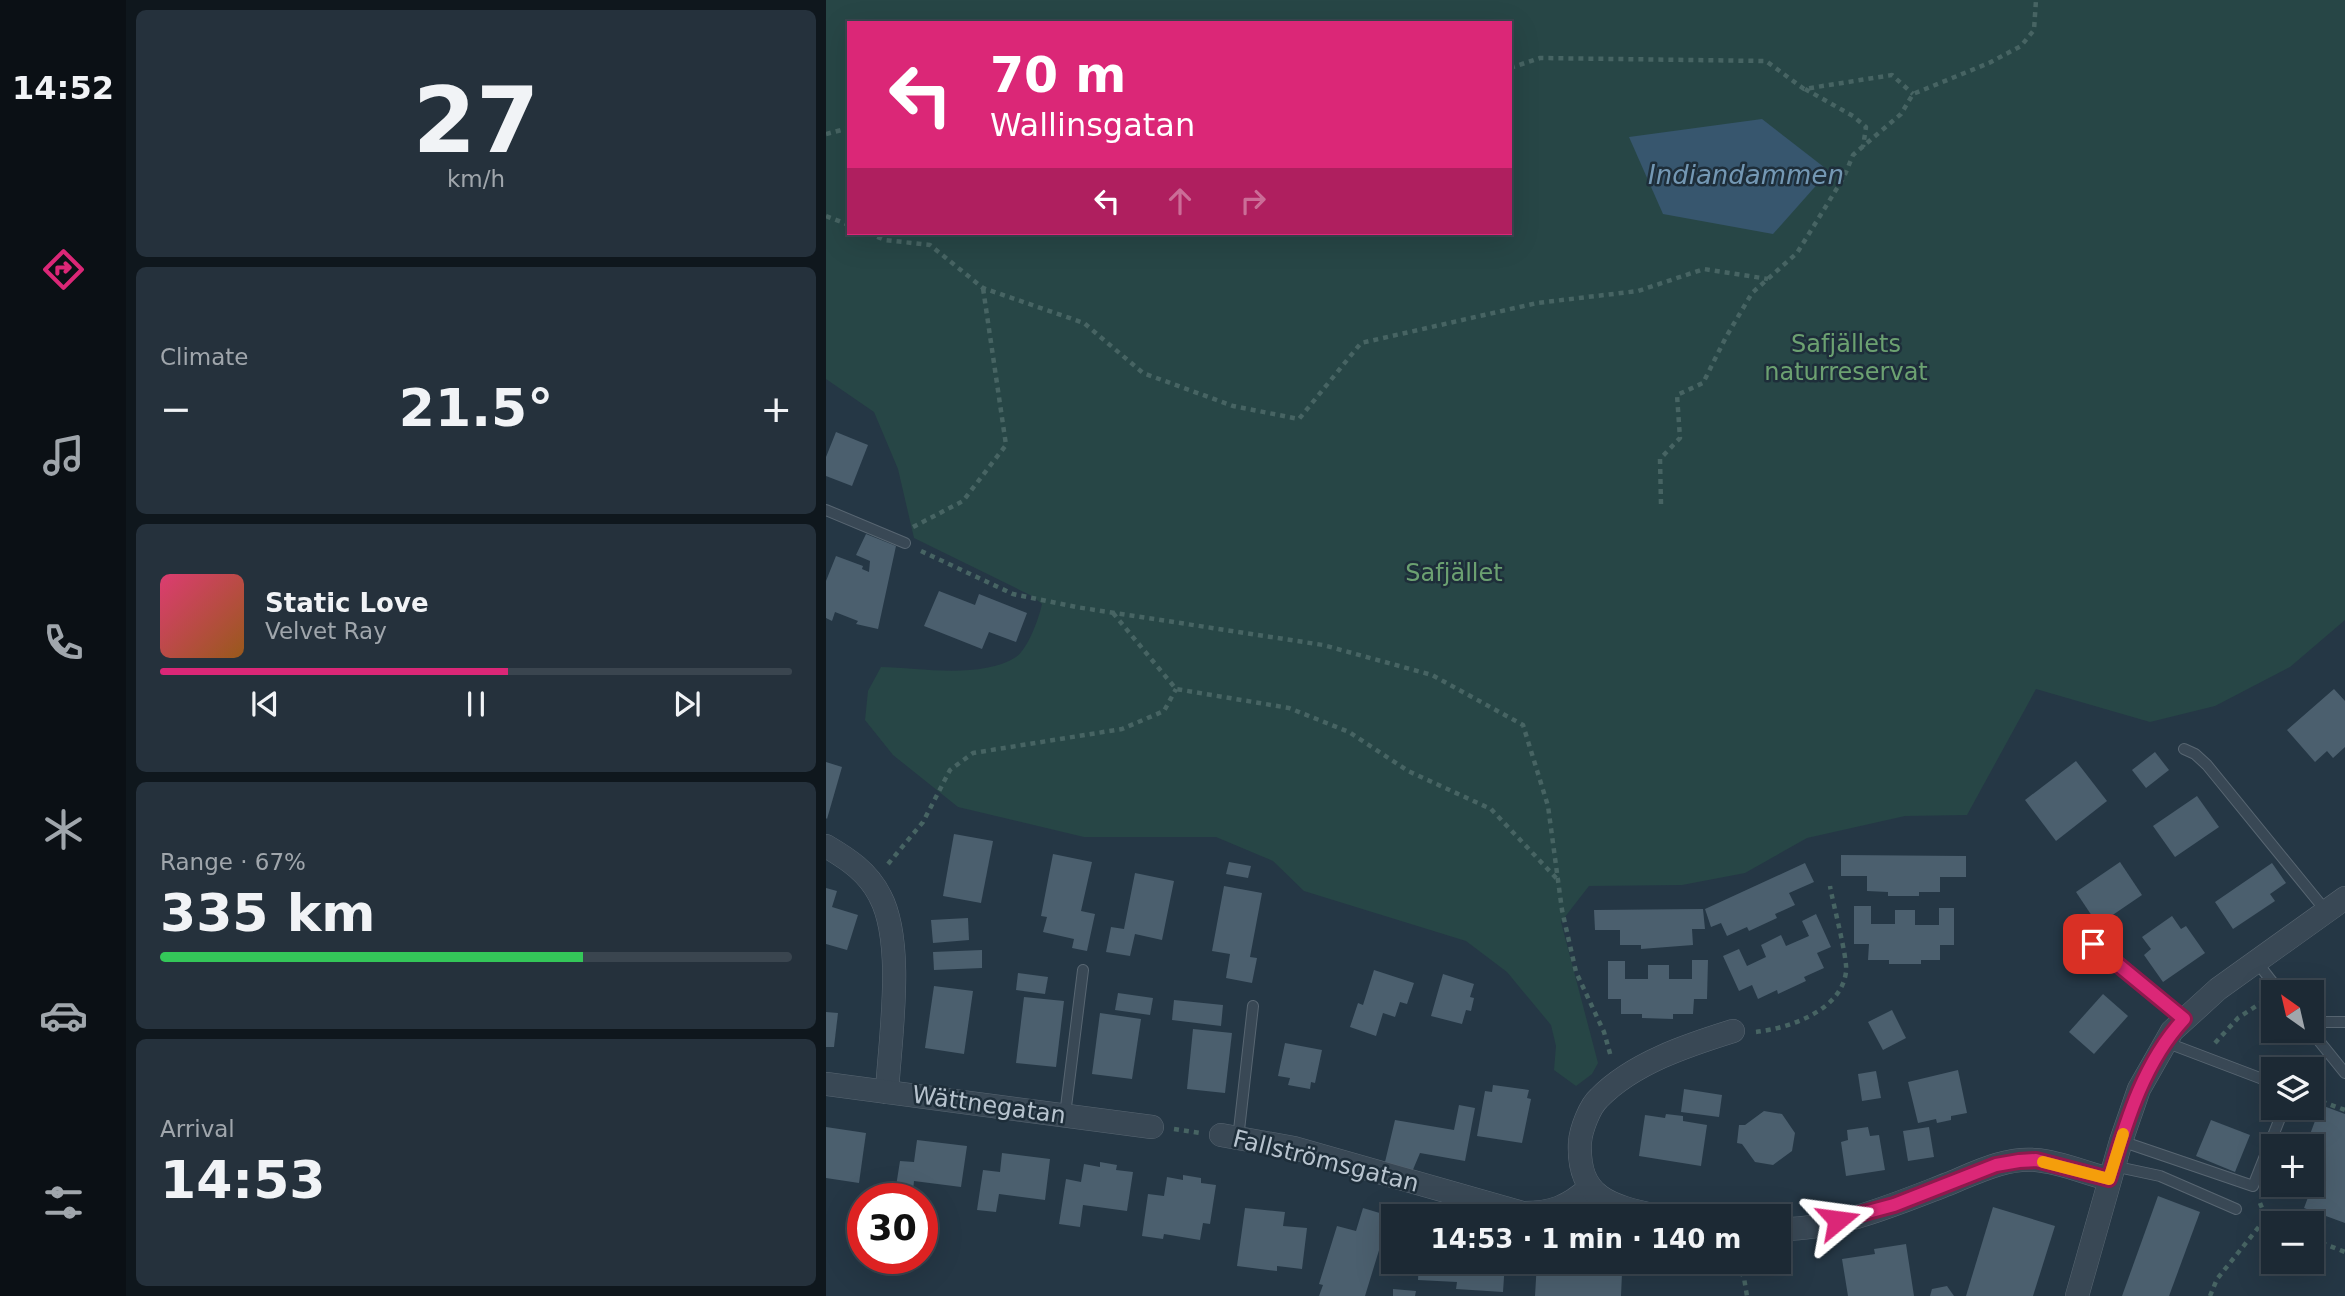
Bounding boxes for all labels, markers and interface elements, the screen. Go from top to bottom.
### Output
text: 70 m [990,47,1126,104]
icon: left [875,49,966,140]
text: 27 [413,68,539,173]
text: 14:52 [12,69,114,107]
text: Wallinsgatan [990,106,1195,144]
water label: Indiandammen [1648,160,1844,190]
text: km/h [447,166,505,192]
icon: left [1088,182,1126,220]
icon: ahead [1161,182,1199,220]
icon: right [1234,182,1272,220]
icon: directions [39,245,88,294]
park label: Safjällets naturreservat [1764,330,1928,386]
text: Climate [160,344,249,370]
text: 21.5° [399,378,553,438]
text: − [160,387,192,431]
text: + [760,387,792,431]
icon: music [39,431,88,480]
park label: Safjället [1405,559,1503,587]
text: Static Love [265,588,429,618]
icon: phone [39,618,88,667]
text: Velvet Ray [265,618,387,644]
icon: previous [246,685,284,723]
icon: pause [457,685,495,723]
icon: next [668,685,706,723]
icon: climate [39,805,88,854]
text: Range · 67% [160,849,306,875]
text: 335 km [160,883,375,943]
pin [2063,914,2123,974]
icon: arrive [2074,925,2112,963]
north arrow [2261,980,2324,1043]
map controls [2261,980,2324,1274]
icon: car [39,991,88,1040]
button: layers [2261,1057,2324,1120]
street label: Wättnegatan [910,1080,1068,1130]
text: Arrival [160,1116,235,1142]
street label: Fallströmsgatan [1230,1124,1422,1198]
button: + [2261,1134,2324,1197]
text: 14:53 [160,1150,326,1210]
icon: filters [39,1178,88,1227]
speed limit sign: 30 [847,1183,938,1274]
position arrow [1801,1183,1875,1257]
button: − [2261,1211,2324,1274]
text: 14:53 · 1 min · 140 m [1431,1224,1741,1254]

